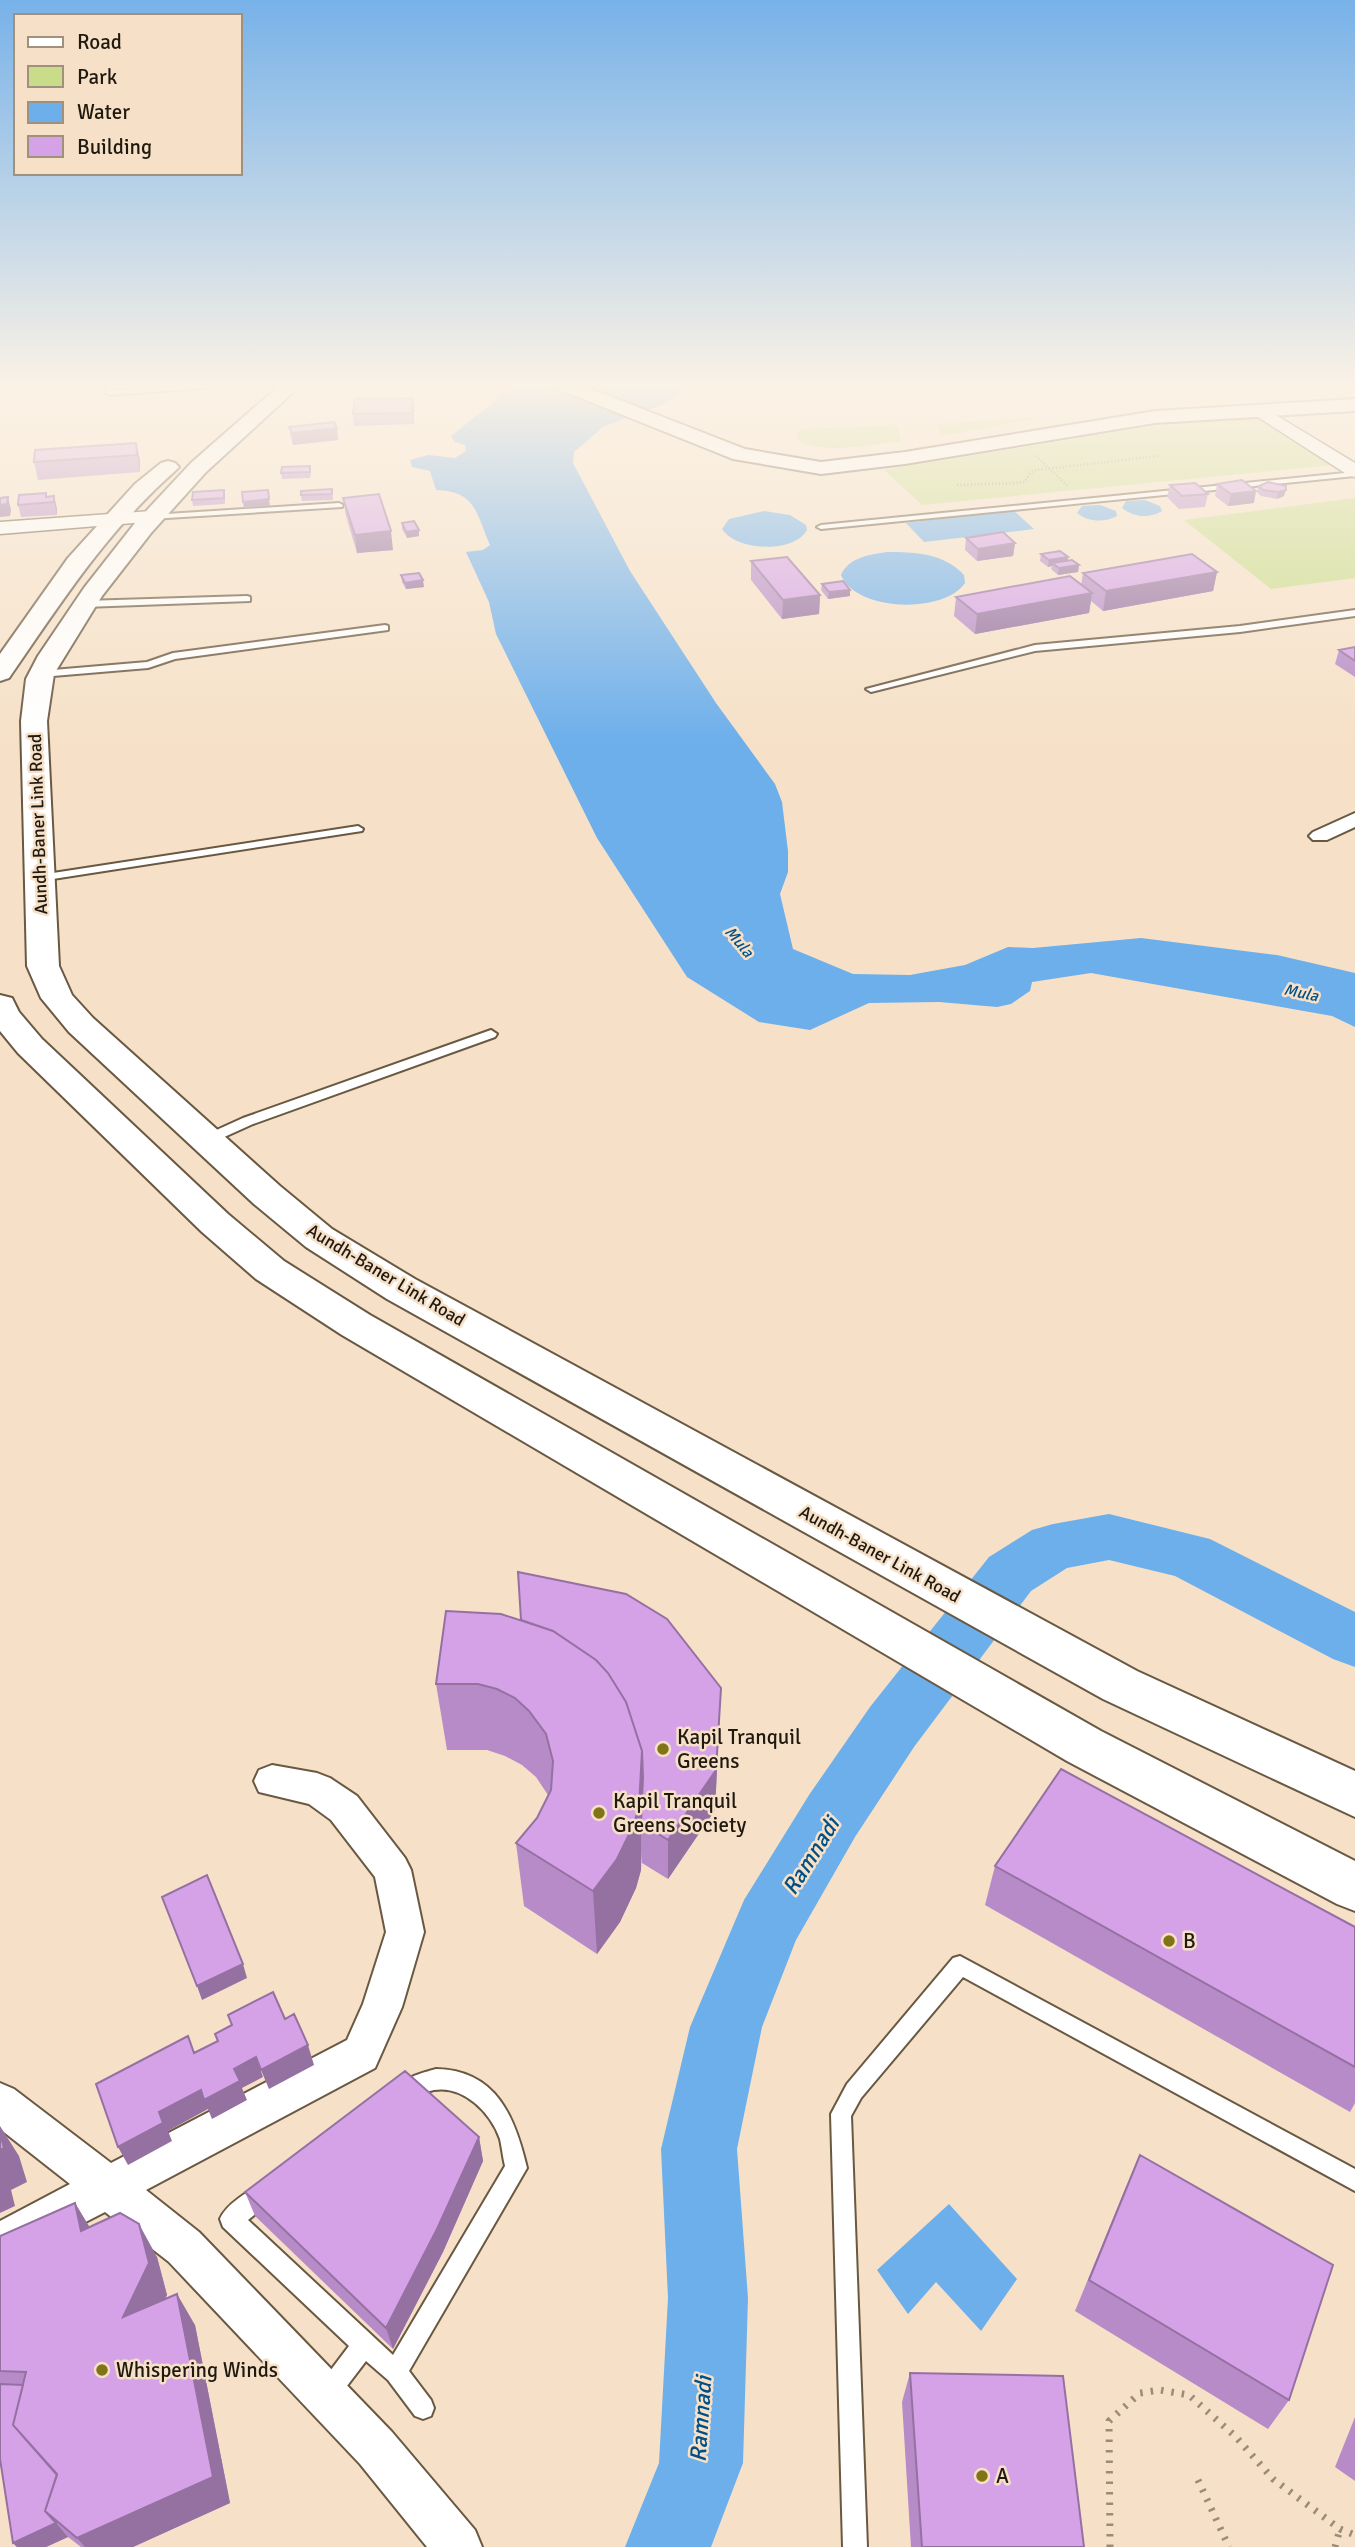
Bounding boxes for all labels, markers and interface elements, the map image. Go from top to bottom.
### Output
legend [14,14,242,175]
text: Road [77,29,122,55]
text: Park [77,64,118,90]
text: Water [77,99,130,125]
text: Building [77,134,152,160]
street label: Aundh-Baner Link Road [24,733,52,915]
water label: Mula [720,922,758,962]
water label: Mula [1282,980,1321,1007]
street label: Aundh-Baner Link Road [303,1219,469,1331]
street label: Aundh-Baner Link Road [796,1501,964,1607]
place label: Kapil Tranquil Greens [677,1724,801,1774]
marker: Kapil Tranquil Greens [655,1741,671,1757]
place label: Kapil Tranquil Greens Society [613,1788,746,1838]
marker: Kapil Tranquil Greens Society [591,1805,607,1821]
water label: Ramnadi [776,1809,848,1900]
place label: B [1183,1928,1196,1954]
marker: B [1161,1933,1177,1949]
place label: Whispering Winds [116,2357,278,2383]
marker: Whispering Winds [94,2362,110,2378]
water label: Ramnadi [684,2372,719,2463]
place label: A [996,2463,1009,2489]
marker: A [974,2468,990,2484]

